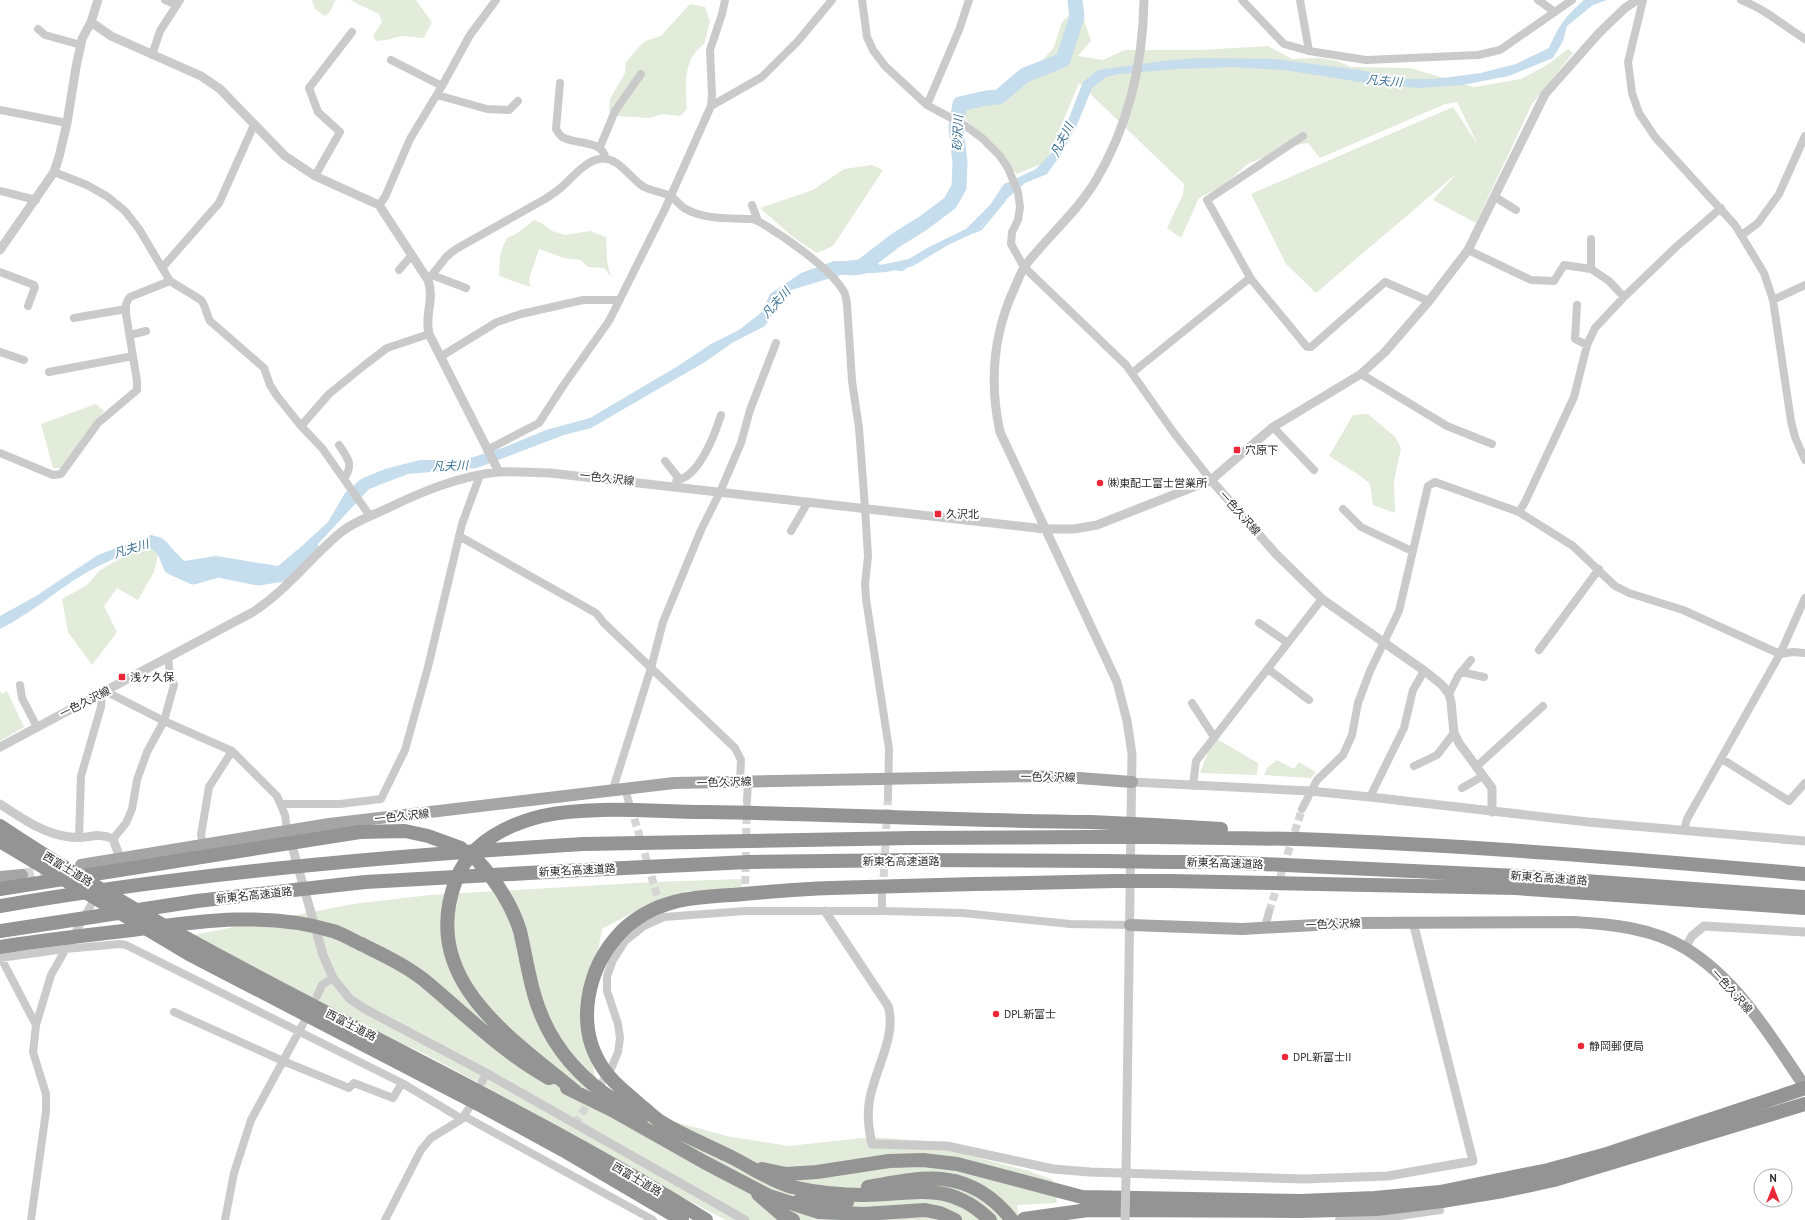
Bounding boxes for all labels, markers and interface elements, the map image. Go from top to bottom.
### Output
water label: 凡夫川 [1365,71,1405,90]
water label: 砂沢川 [949,113,966,151]
water label: 凡夫川 [1047,119,1077,159]
water label: 凡夫川 [758,283,795,321]
place label: 穴原下 [1245,443,1278,457]
marker: 穴原下 [1232,445,1242,455]
water label: 凡夫川 [432,457,470,474]
street label: 一色久沢線 [579,468,635,488]
place label: ㈱東配工富士営業所 [1108,476,1208,490]
marker: ㈱東配工富士営業所 [1095,478,1105,488]
street label: 一色久沢線 [1216,488,1264,538]
place label: 久沢北 [946,507,979,521]
marker: 久沢北 [933,509,943,519]
water label: 凡夫川 [111,536,152,561]
place label: 浅ヶ久保 [130,670,175,684]
marker: 浅ヶ久保 [117,672,127,682]
street label: 一色久沢線 [57,683,113,721]
street label: 一色久沢線 [1020,770,1076,784]
street label: 一色久沢線 [696,774,752,790]
street label: 一色久沢線 [374,806,430,826]
street label: 西富士道路 [41,849,95,889]
street label: 新東名高速道路 [863,854,940,868]
street label: 新東名高速道路 [1186,855,1264,871]
street label: 新東名高速道路 [538,861,616,879]
street label: 新東名高速道路 [1510,868,1588,888]
street label: 新東名高速道路 [215,884,293,906]
street label: 一色久沢線 [1305,916,1361,932]
street label: 一色久沢線 [1708,966,1756,1016]
street label: 西富士道路 [323,1006,379,1044]
place label: DPL新富士 [1004,1007,1056,1021]
marker: DPL新富士 [991,1009,1001,1019]
place label: 静岡郵便局 [1589,1039,1644,1053]
marker: 静岡郵便局 [1576,1041,1586,1051]
place label: DPL新富士II [1293,1050,1351,1064]
marker: DPL新富士II [1280,1052,1290,1062]
street label: 西富士道路 [610,1159,664,1199]
north arrow [1753,1168,1793,1208]
text: N [1769,1171,1777,1185]

